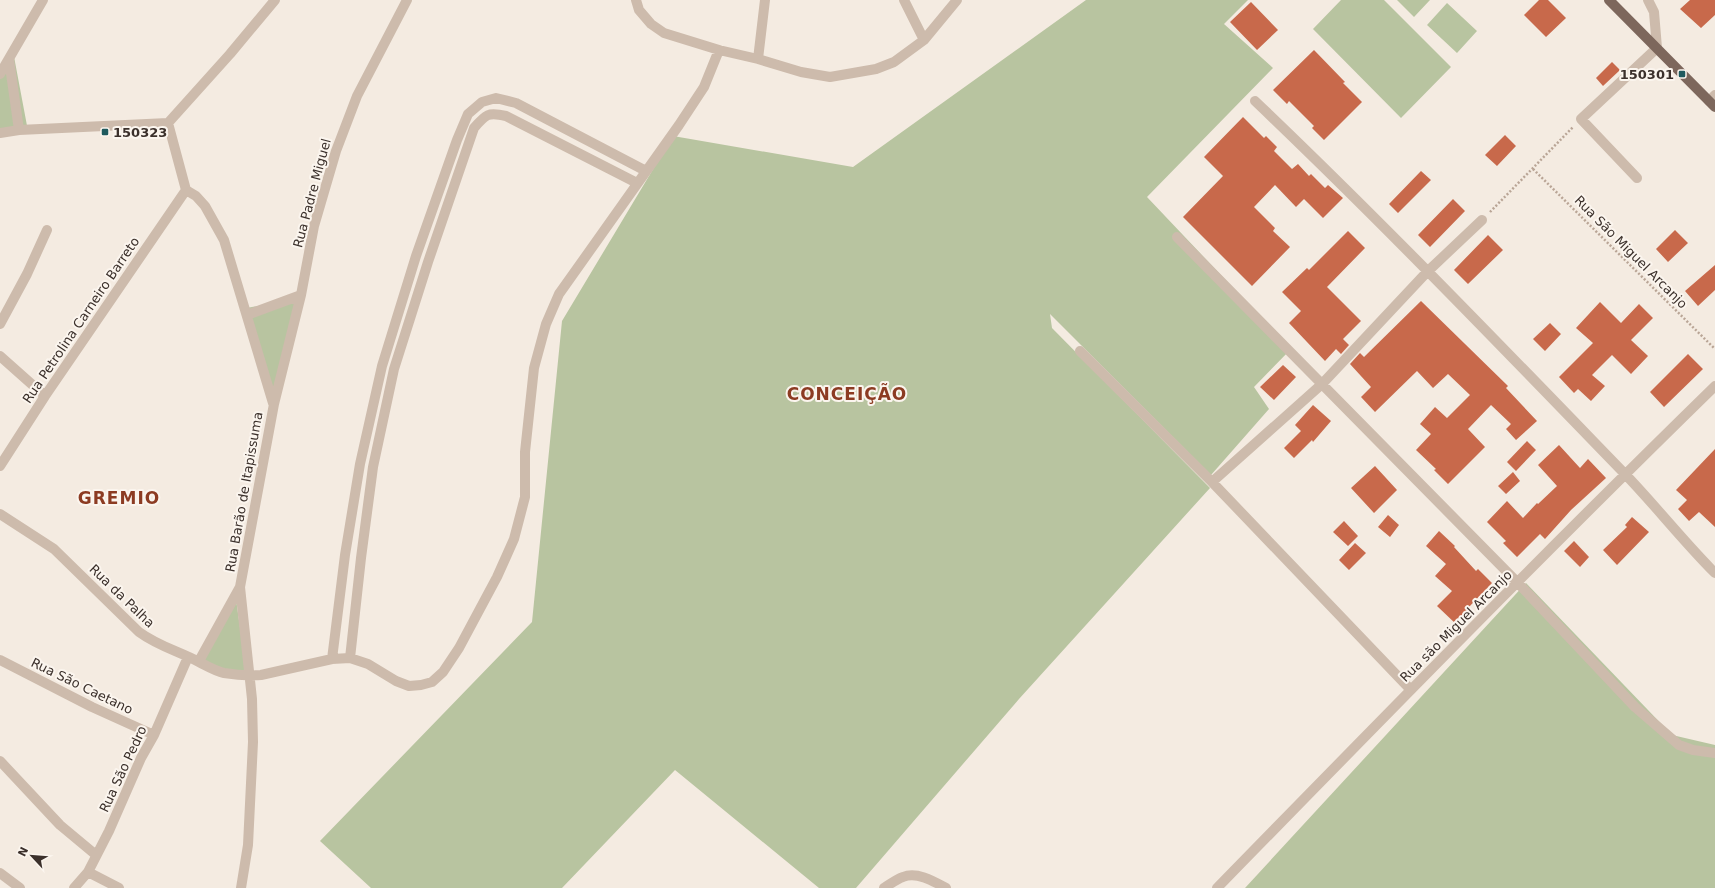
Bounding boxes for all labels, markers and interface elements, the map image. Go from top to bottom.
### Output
place label: 150301 [1620,67,1674,82]
marker: 150301 [1677,69,1687,79]
place label: 150323 [113,125,167,140]
marker: 150323 [100,127,110,137]
street label: Rua Padre Miguel [290,137,334,249]
street label: Rua São Miguel Arcanjo [1572,193,1690,311]
street label: Rua Petrolina Carneiro Barreto [20,234,142,406]
district label: CONCEIÇÃO [787,382,907,404]
street label: Rua Barão de Itapissuma [222,411,266,573]
district label: GREMIO [78,488,160,508]
street label: Rua da Palha [87,561,157,631]
street label: Rua são Miguel Arcanjo [1397,567,1515,685]
street label: Rua São Caetano [29,655,135,717]
street label: Rua São Pedro [96,723,150,815]
north arrow [12,836,52,876]
text: N [16,845,31,859]

